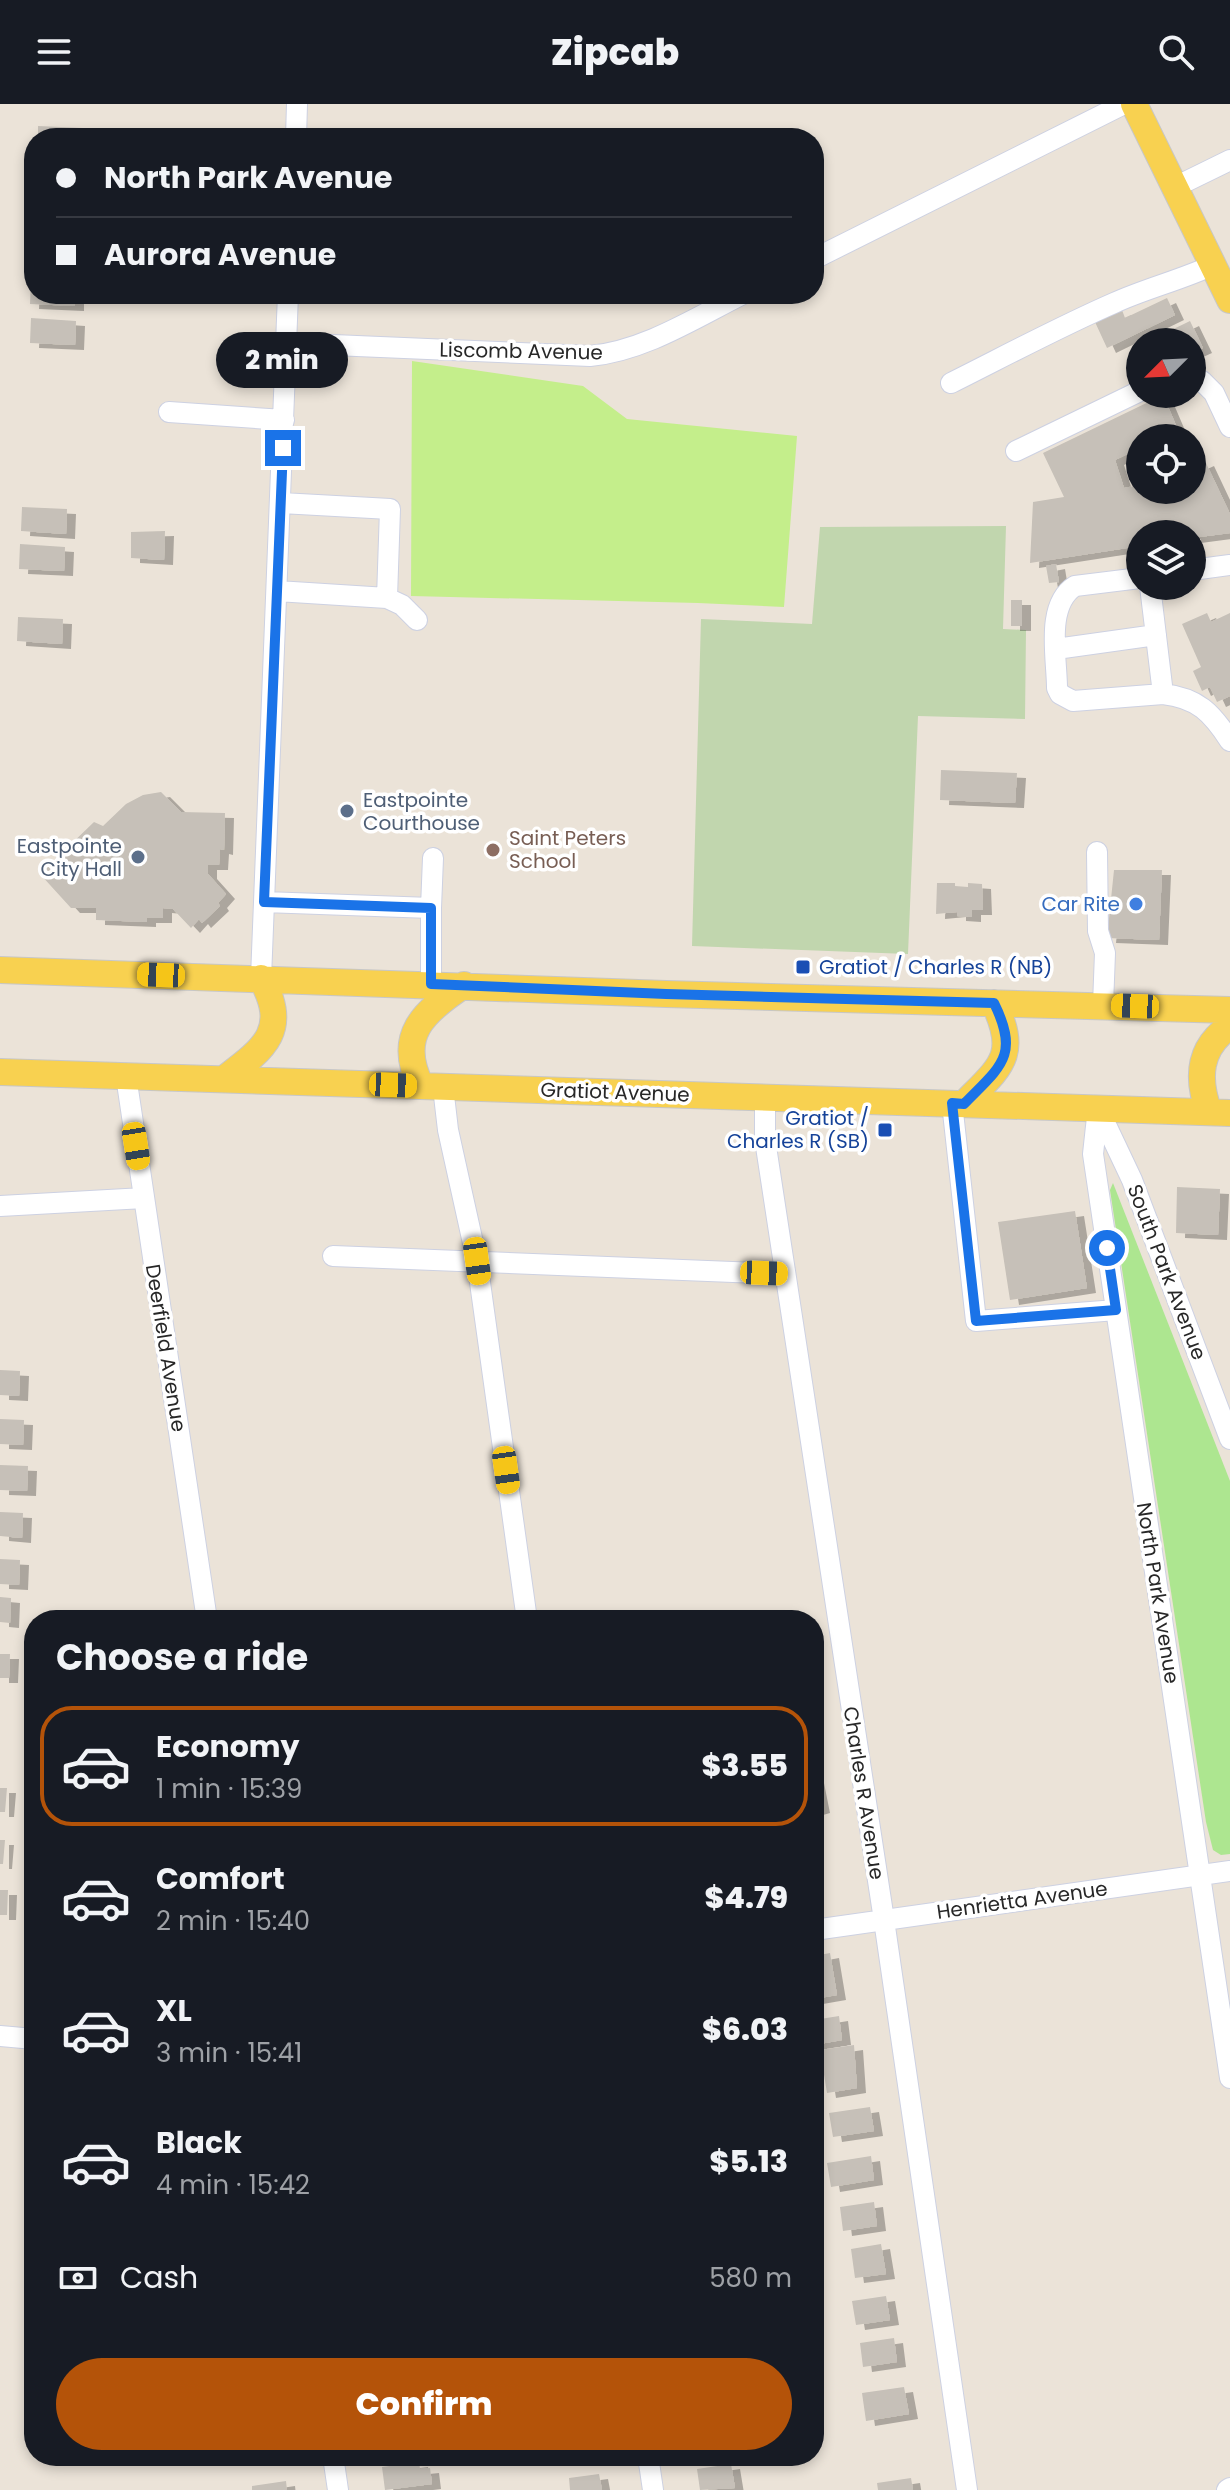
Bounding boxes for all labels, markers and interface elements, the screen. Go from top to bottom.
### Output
text: Zipcab [551,27,679,78]
icon: menu [32,30,76,74]
icon: search [1154,30,1198,74]
text: North Park Avenue [104,156,392,199]
text: Aurora Avenue [104,233,336,276]
north arrow [1126,328,1206,408]
map controls [1126,328,1206,600]
callout: 2 min [217,332,349,388]
street label: Liscomb Avenue [439,336,603,366]
text: 2 min [245,342,319,378]
button: locate [1126,424,1206,504]
route end [265,430,301,466]
button: layers [1126,520,1206,600]
place label: Eastpointe Courthouse [363,786,480,837]
marker: Eastpointe Courthouse [338,802,356,820]
place label: Saint Peters School [509,824,626,875]
place label: Eastpointe City Hall [17,832,122,883]
marker: Saint Peters School [484,841,502,859]
marker: Eastpointe City Hall [129,848,147,866]
place label: Car Rite [1041,890,1120,918]
marker: Car Rite [1127,895,1145,913]
place label: Gratiot / Charles R (NB) [819,953,1052,981]
marker: Gratiot / Charles R (NB) [794,958,812,976]
car [137,962,185,988]
car [1111,993,1159,1019]
car [369,1072,417,1098]
street label: Gratiot Avenue [540,1075,690,1109]
place label: Gratiot / Charles R (SB) [727,1104,869,1155]
car [120,1120,152,1172]
marker: Gratiot / Charles R (SB) [876,1121,894,1139]
street label: South Park Avenue [1121,1180,1213,1364]
route start [1089,1230,1125,1266]
car [462,1236,492,1286]
car [740,1260,788,1286]
street label: Deerfield Avenue [139,1262,193,1434]
car [491,1445,521,1495]
street label: North Park Avenue [1130,1500,1186,1686]
text: Choose a ride [56,1632,308,1683]
street label: Charles R Avenue [836,1704,892,1882]
text: Economy [156,1725,300,1768]
icon: car [60,1730,132,1802]
text: $3.55 [702,1744,788,1787]
text: 1 min · 15:39 [156,1771,302,1807]
text: Comfort [156,1857,285,1900]
icon: car [60,1862,132,1934]
street label: Henrietta Avenue [935,1874,1109,1926]
text: $4.79 [705,1876,788,1919]
text: 2 min · 15:40 [156,1903,310,1939]
text: XL [156,1989,192,2032]
icon: car [60,1994,132,2066]
text: $6.03 [702,2008,788,2051]
text: 3 min · 15:41 [156,2035,302,2071]
text: Black [156,2121,242,2164]
icon: car [60,2126,132,2198]
text: $5.13 [710,2140,788,2183]
text: 4 min · 15:42 [156,2167,310,2203]
icon: cash [56,2256,100,2300]
text: Cash [120,2256,198,2299]
text: 580 m [709,2260,792,2296]
button: Confirm [56,2358,792,2450]

